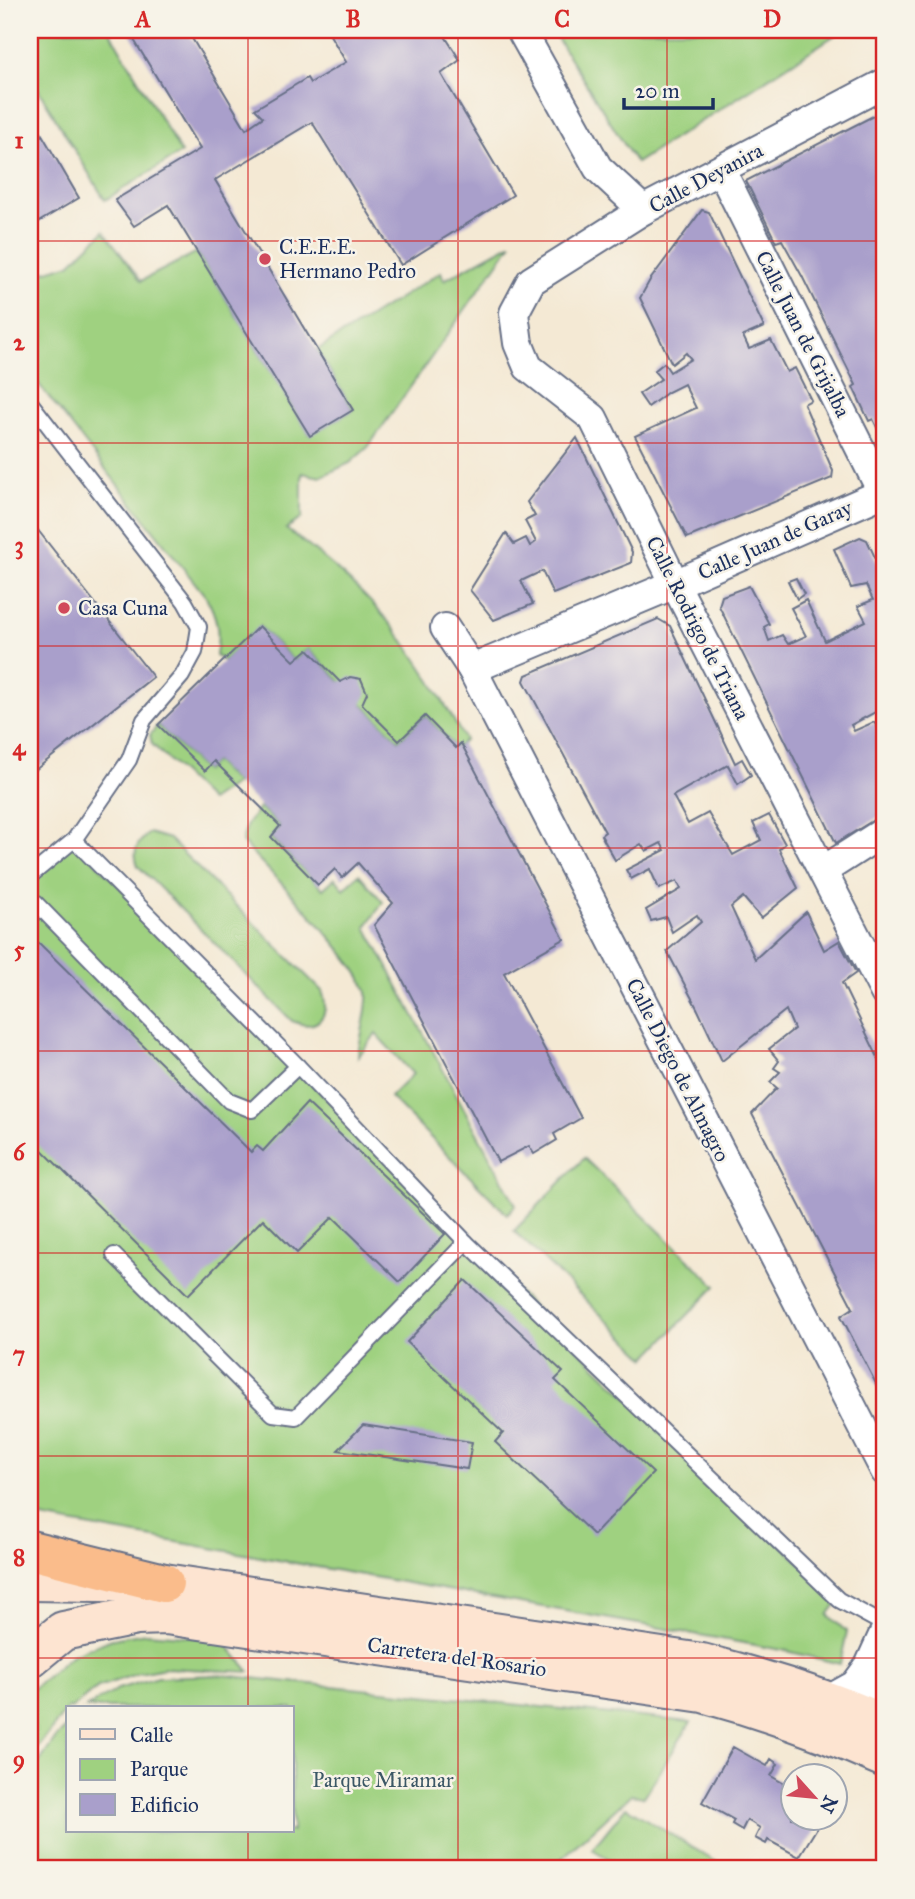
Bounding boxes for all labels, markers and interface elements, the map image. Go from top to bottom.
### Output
text: A [133,5,151,33]
text: B [345,5,361,33]
text: C [554,5,570,33]
text: D [763,5,781,33]
scale bar [624,66,714,110]
text: 20 m [635,78,680,104]
text: 1 [14,126,24,154]
street label: Calle Deyanira [645,137,768,219]
place label: C.E.E.E. Hermano Pedro [279,234,416,284]
street label: Calle Juan de Grijalba [750,246,856,422]
marker: C.E.E.E. Hermano Pedro [257,251,273,267]
text: 2 [13,328,25,356]
street label: Calle Juan de Garay [694,494,857,586]
text: 3 [14,531,24,560]
street label: Calle Rodrigo de Triana [640,532,756,724]
place label: Casa Cuna [78,595,168,621]
marker: Casa Cuna [56,600,72,616]
text: 4 [13,733,27,761]
text: 5 [14,935,25,963]
street label: Calle Diego de Almagro [621,974,736,1166]
text: 6 [13,1138,26,1166]
text: 7 [13,1340,25,1368]
text: 8 [13,1543,25,1571]
street label: Carretera del Rosario [366,1632,548,1682]
legend [66,1706,294,1832]
text: Calle [130,1722,173,1748]
text: 9 [13,1745,25,1774]
text: Parque [130,1756,189,1782]
north arrow [778,1762,848,1832]
park label: Parque Miramar [312,1767,454,1793]
text: Edificio [130,1792,199,1818]
text: N [815,1792,843,1817]

